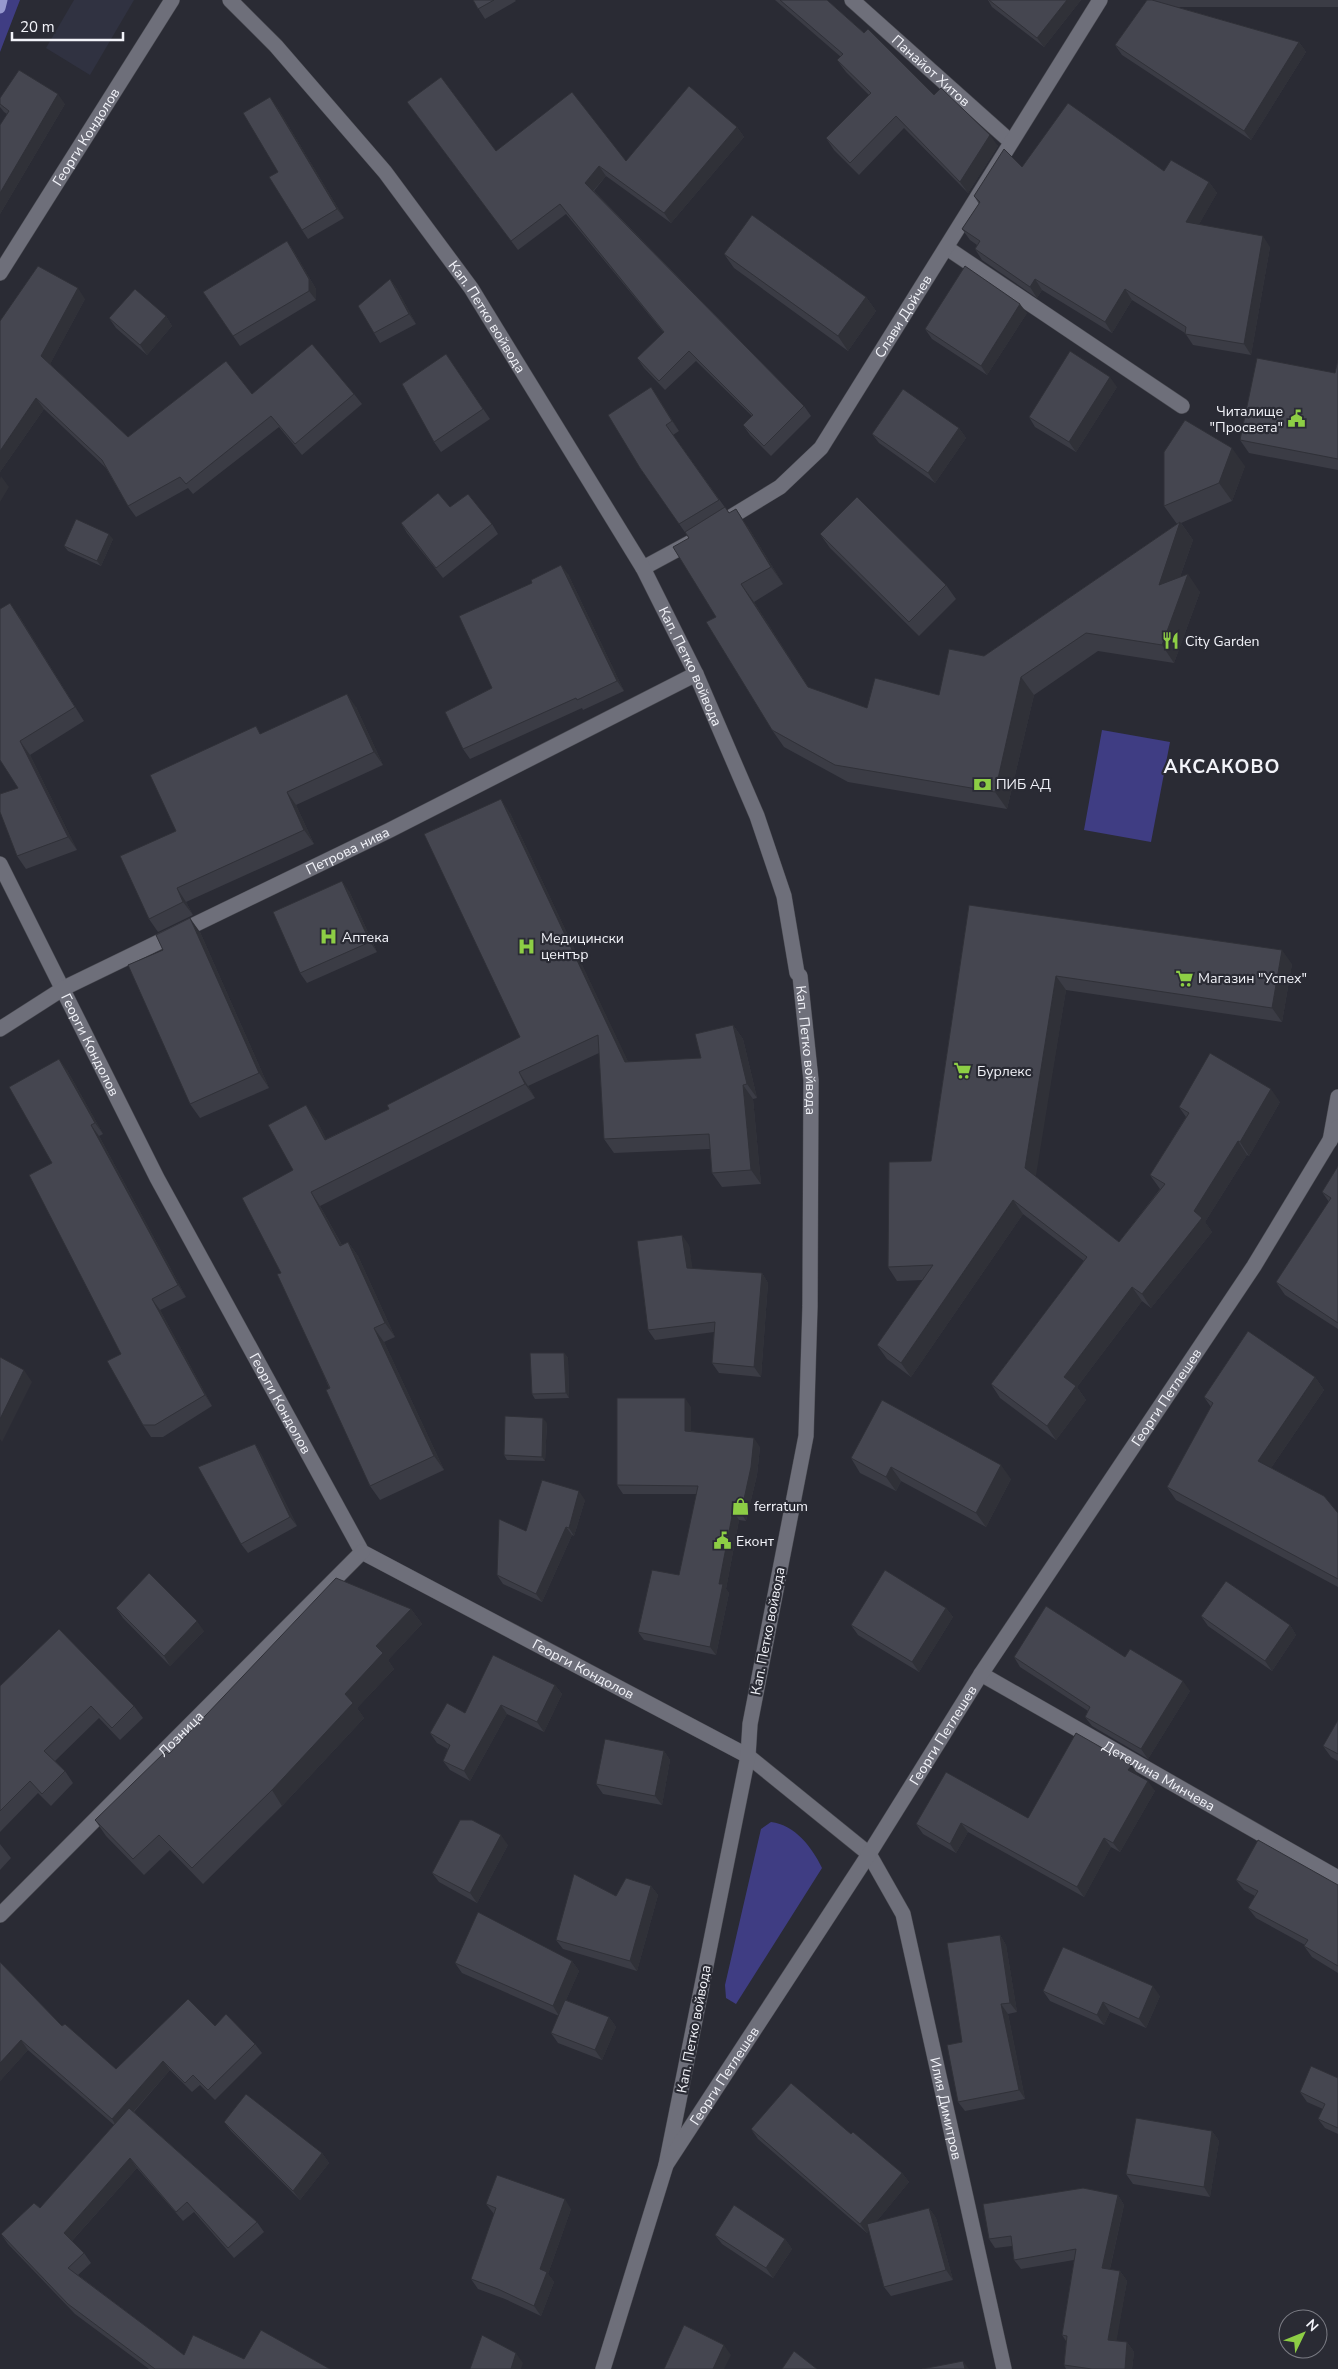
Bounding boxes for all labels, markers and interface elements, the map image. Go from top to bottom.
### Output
scale bar [12,10,124,42]
text: 20 m [20,17,55,37]
street label: Панайот Хитов [888,31,975,111]
street label: Георги Кондолов [48,84,124,189]
street label: Кап. Петко войвода [444,257,530,376]
street label: Слави Дойчев [870,271,936,361]
place label: Читалище "Просвета" [1210,402,1283,437]
public building icon: Читалище "Просвета" [1287,409,1307,429]
street label: Кап. Петко войвода [654,603,727,729]
restaurant icon: City Garden [1161,631,1181,651]
place label: City Garden [1185,632,1260,651]
district label: АКСАКОВО [1164,754,1280,780]
bank icon: ПИБ АД [972,774,992,794]
place label: ПИБ АД [996,775,1051,794]
street label: Петрова нива [302,822,393,879]
hospital icon: Аптека [318,927,338,947]
place label: Аптека [342,928,389,947]
place label: Медицински център [541,929,624,964]
hospital icon: Медицински център [517,936,537,956]
supermarket icon: Магазин "Успех" [1174,968,1194,988]
place label: Магазин "Успех" [1198,969,1307,988]
street label: Кап. Петко войвода [792,984,821,1115]
street label: Георги Кондолов [57,990,124,1100]
supermarket icon: Бурлекс [953,1061,973,1081]
place label: Бурлекс [977,1062,1032,1081]
street label: Георги Петлешев [1127,1344,1206,1450]
street label: Георги Кондолов [245,1349,316,1457]
shop icon: ferratum [730,1496,750,1516]
place label: ferratum [754,1497,808,1516]
public building icon: Еконт [712,1531,732,1551]
place label: Еконт [736,1532,775,1551]
street label: Кап. Петко войвода [746,1565,790,1697]
street label: Георги Кондолов [529,1634,638,1704]
street label: Георги Петлешев [905,1681,981,1789]
street label: Лозница [154,1707,208,1761]
street label: Детелина Минчева [1099,1736,1219,1815]
street label: Кап. Петко войвода [672,1963,716,2095]
street label: Георги Петлешев [685,2023,764,2129]
street label: Илия Димитров [926,2055,967,2162]
north arrow [1278,2309,1328,2359]
text: N [1302,2315,1323,2336]

